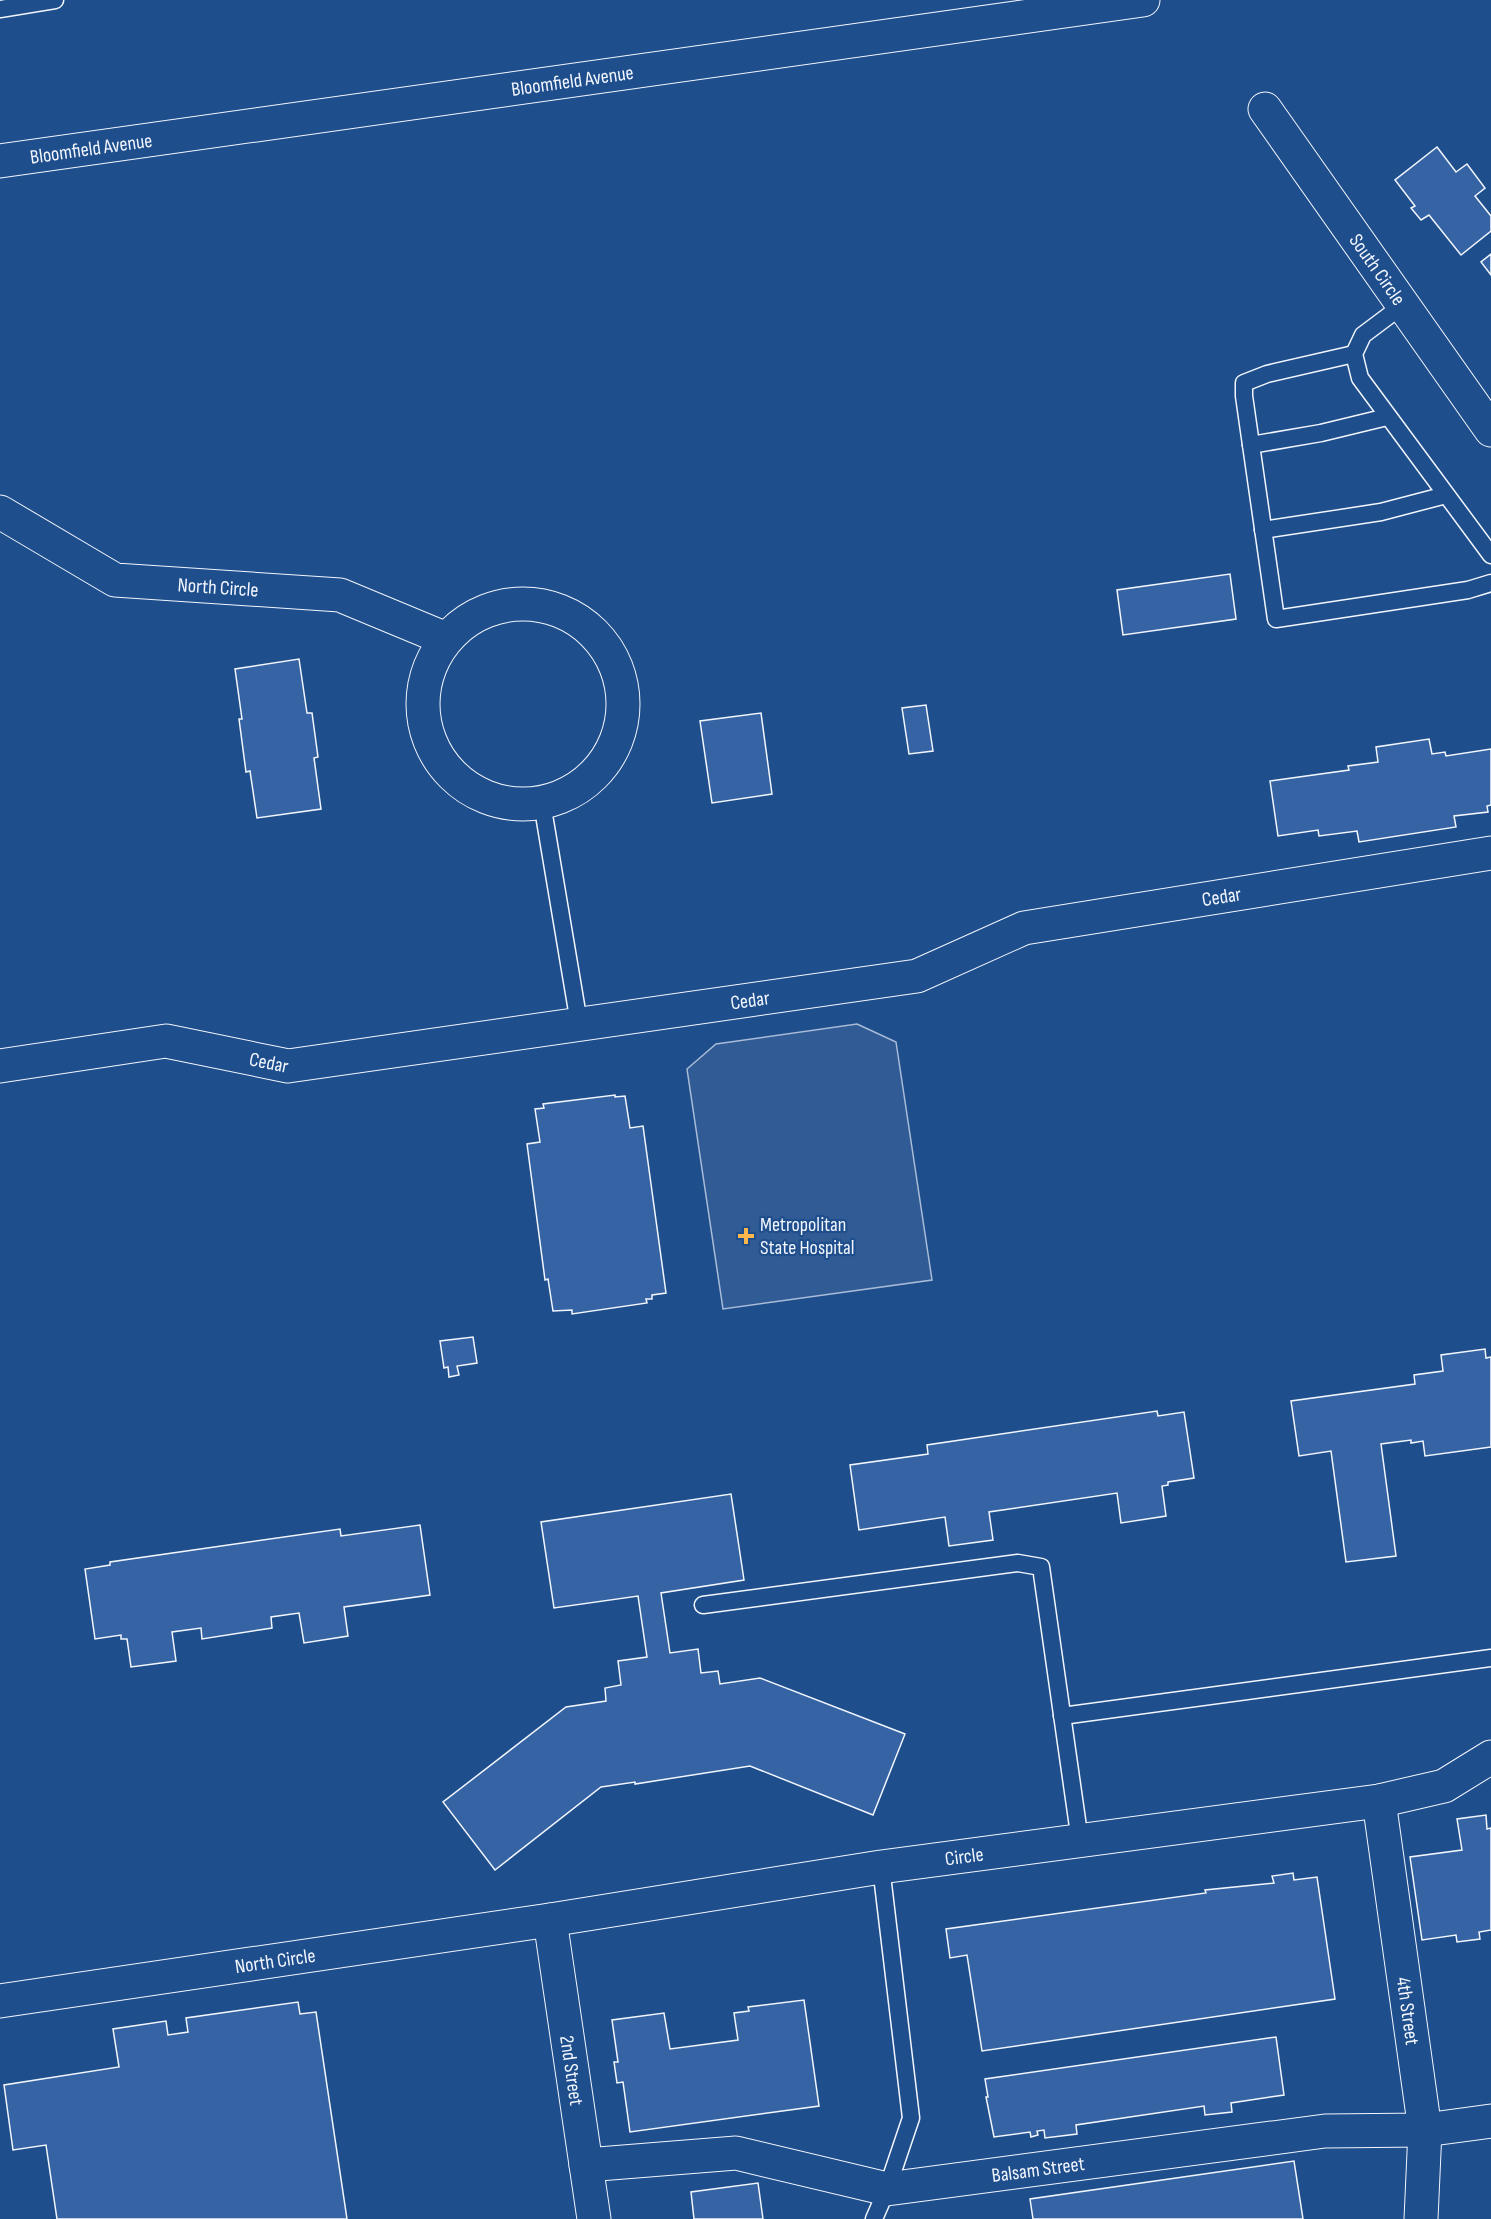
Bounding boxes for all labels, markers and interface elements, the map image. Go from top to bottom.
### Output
street label: Bloomfield Avenue [510,61,635,102]
street label: Bloomfield Avenue [29,129,154,170]
street label: South Circle [1344,230,1410,310]
street label: North Circle [177,573,259,603]
street label: Cedar [1200,882,1243,912]
street label: Cedar [729,986,771,1016]
street label: Cedar [247,1047,291,1079]
place label: Metropolitan State Hospital [760,1213,854,1260]
marker: Metropolitan State Hospital [737,1227,755,1245]
street label: Circle [944,1843,985,1871]
street label: North Circle [233,1944,317,1979]
street label: 4th Street [1391,1976,1424,2047]
street label: 2nd Street [554,2034,588,2107]
street label: Balsam Street [990,2152,1086,2188]

